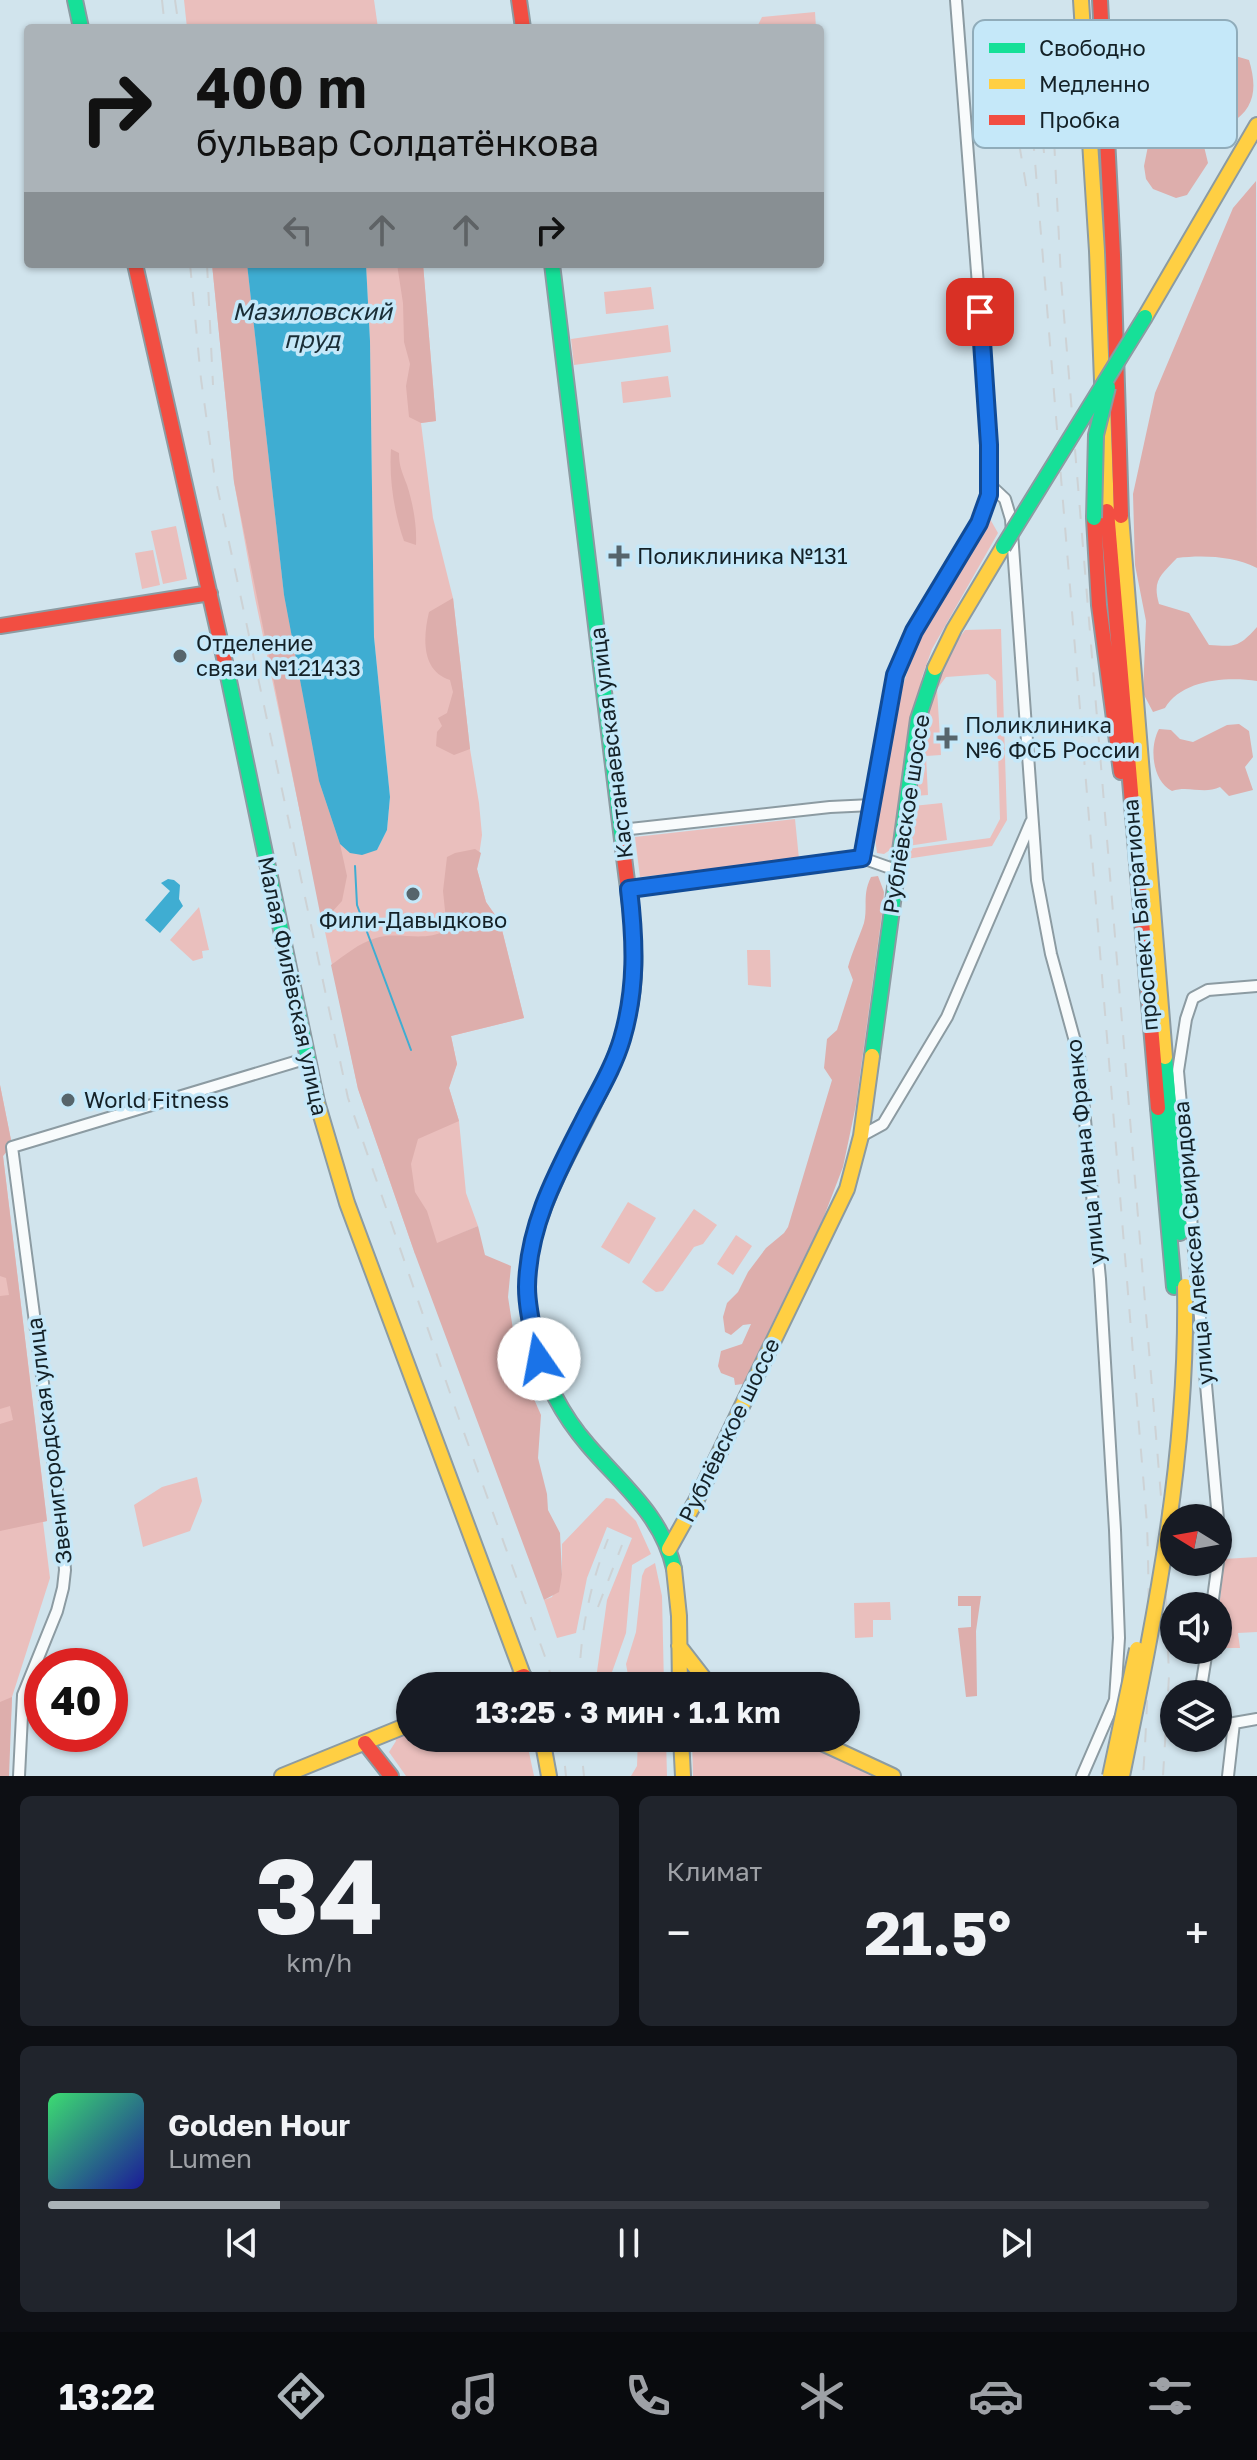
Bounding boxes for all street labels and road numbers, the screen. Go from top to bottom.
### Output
street label: Кастанаевская улица [583,626,638,860]
street label: Рублёвское шоссе [876,712,935,916]
street label: проспект Багратиона [1116,798,1163,1032]
street label: Малая Филёвская улица [253,854,334,1118]
street label: улица Ивана Франко [1059,1038,1110,1266]
street label: улица Алексея Свиридова [1167,1100,1218,1386]
street label: Звенигородская улица [20,1316,77,1566]
street label: Рублёвское шоссе [672,1333,785,1526]

